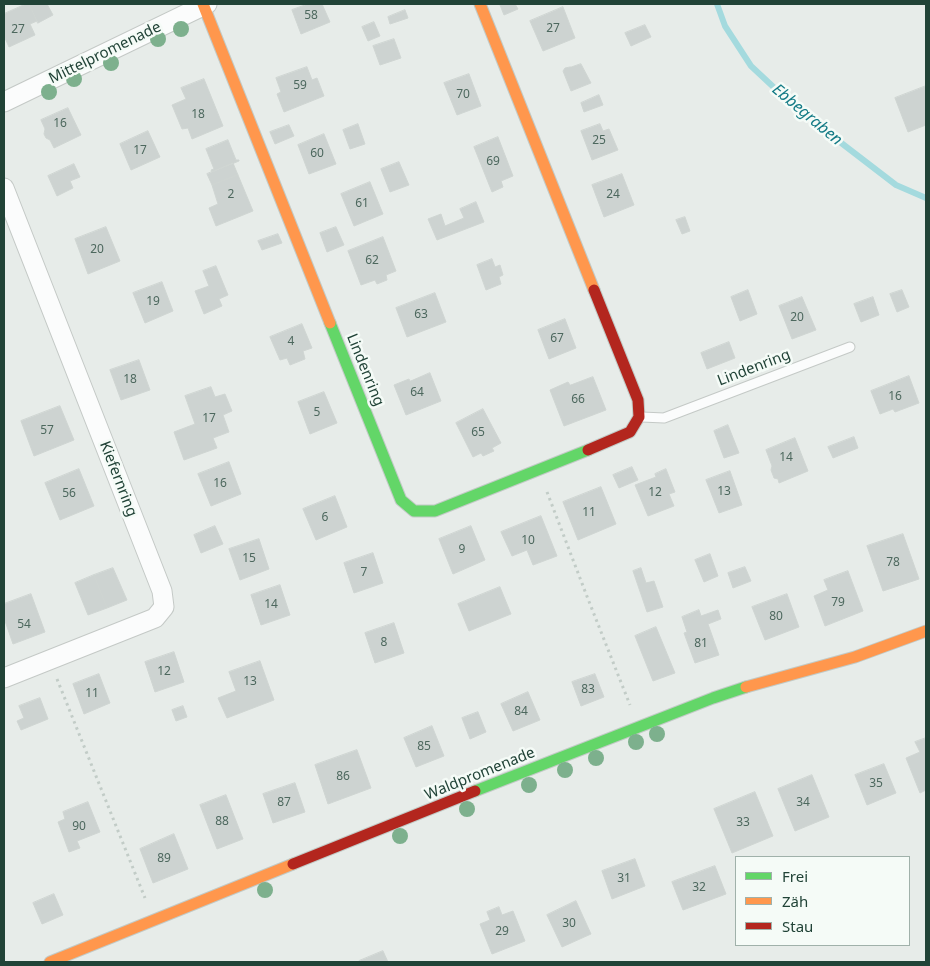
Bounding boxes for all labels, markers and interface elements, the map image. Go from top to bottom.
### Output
house number: 58 [304,9,318,23]
street label: Mittelpromenade [46,18,164,88]
house number: 27 [546,22,560,36]
house number: 27 [11,23,25,37]
house number: 59 [293,79,307,93]
water label: Ebbegraben [768,80,846,150]
house number: 70 [456,88,470,102]
house number: 18 [191,108,205,122]
house number: 16 [53,117,67,131]
house number: 25 [592,134,606,148]
house number: 17 [133,144,147,158]
house number: 60 [310,147,324,161]
house number: 69 [486,155,500,169]
house number: 2 [228,188,234,202]
house number: 24 [606,188,620,202]
house number: 61 [355,197,369,211]
house number: 20 [90,243,104,257]
house number: 62 [365,254,379,268]
house number: 19 [146,295,160,309]
house number: 63 [414,308,428,322]
house number: 20 [790,311,804,325]
street label: Lindenring [342,331,388,409]
house number: 67 [550,332,564,346]
house number: 4 [288,335,294,349]
street label: Lindenring [715,346,793,390]
house number: 18 [123,373,137,387]
house number: 64 [410,386,424,400]
house number: 16 [888,390,902,404]
house number: 66 [571,393,585,407]
house number: 5 [314,406,320,420]
house number: 17 [202,412,216,426]
house number: 57 [40,424,54,438]
house number: 65 [471,426,485,440]
street label: Kiefernring [95,439,141,519]
house number: 14 [779,451,793,465]
house number: 16 [213,477,227,491]
house number: 13 [717,485,731,499]
house number: 12 [648,486,662,500]
house number: 56 [62,487,76,501]
house number: 11 [582,506,596,520]
house number: 6 [322,511,328,525]
house number: 10 [521,534,535,548]
house number: 9 [459,543,465,557]
house number: 15 [242,552,256,566]
house number: 78 [886,556,900,570]
house number: 7 [361,566,367,580]
house number: 79 [831,596,845,610]
house number: 14 [264,598,278,612]
house number: 80 [769,610,783,624]
house number: 54 [17,618,31,632]
house number: 8 [381,636,387,650]
house number: 81 [694,637,708,651]
house number: 12 [157,665,171,679]
house number: 13 [243,675,257,689]
house number: 83 [581,683,595,697]
house number: 11 [85,687,99,701]
house number: 84 [514,705,528,719]
house number: 85 [417,740,431,754]
street label: Waldpromenade [422,744,538,804]
house number: 86 [336,770,350,784]
house number: 35 [869,777,883,791]
house number: 87 [277,796,291,810]
house number: 34 [796,796,810,810]
house number: 88 [215,815,229,829]
house number: 33 [736,816,750,830]
house number: 90 [72,820,86,834]
house number: 89 [157,852,171,866]
legend [735,856,910,946]
text: Frei [782,866,808,886]
house number: 31 [617,872,631,886]
house number: 32 [692,881,706,895]
text: Zäh [782,891,808,911]
text: Stau [782,916,813,936]
house number: 30 [562,917,576,931]
house number: 29 [495,925,509,939]

